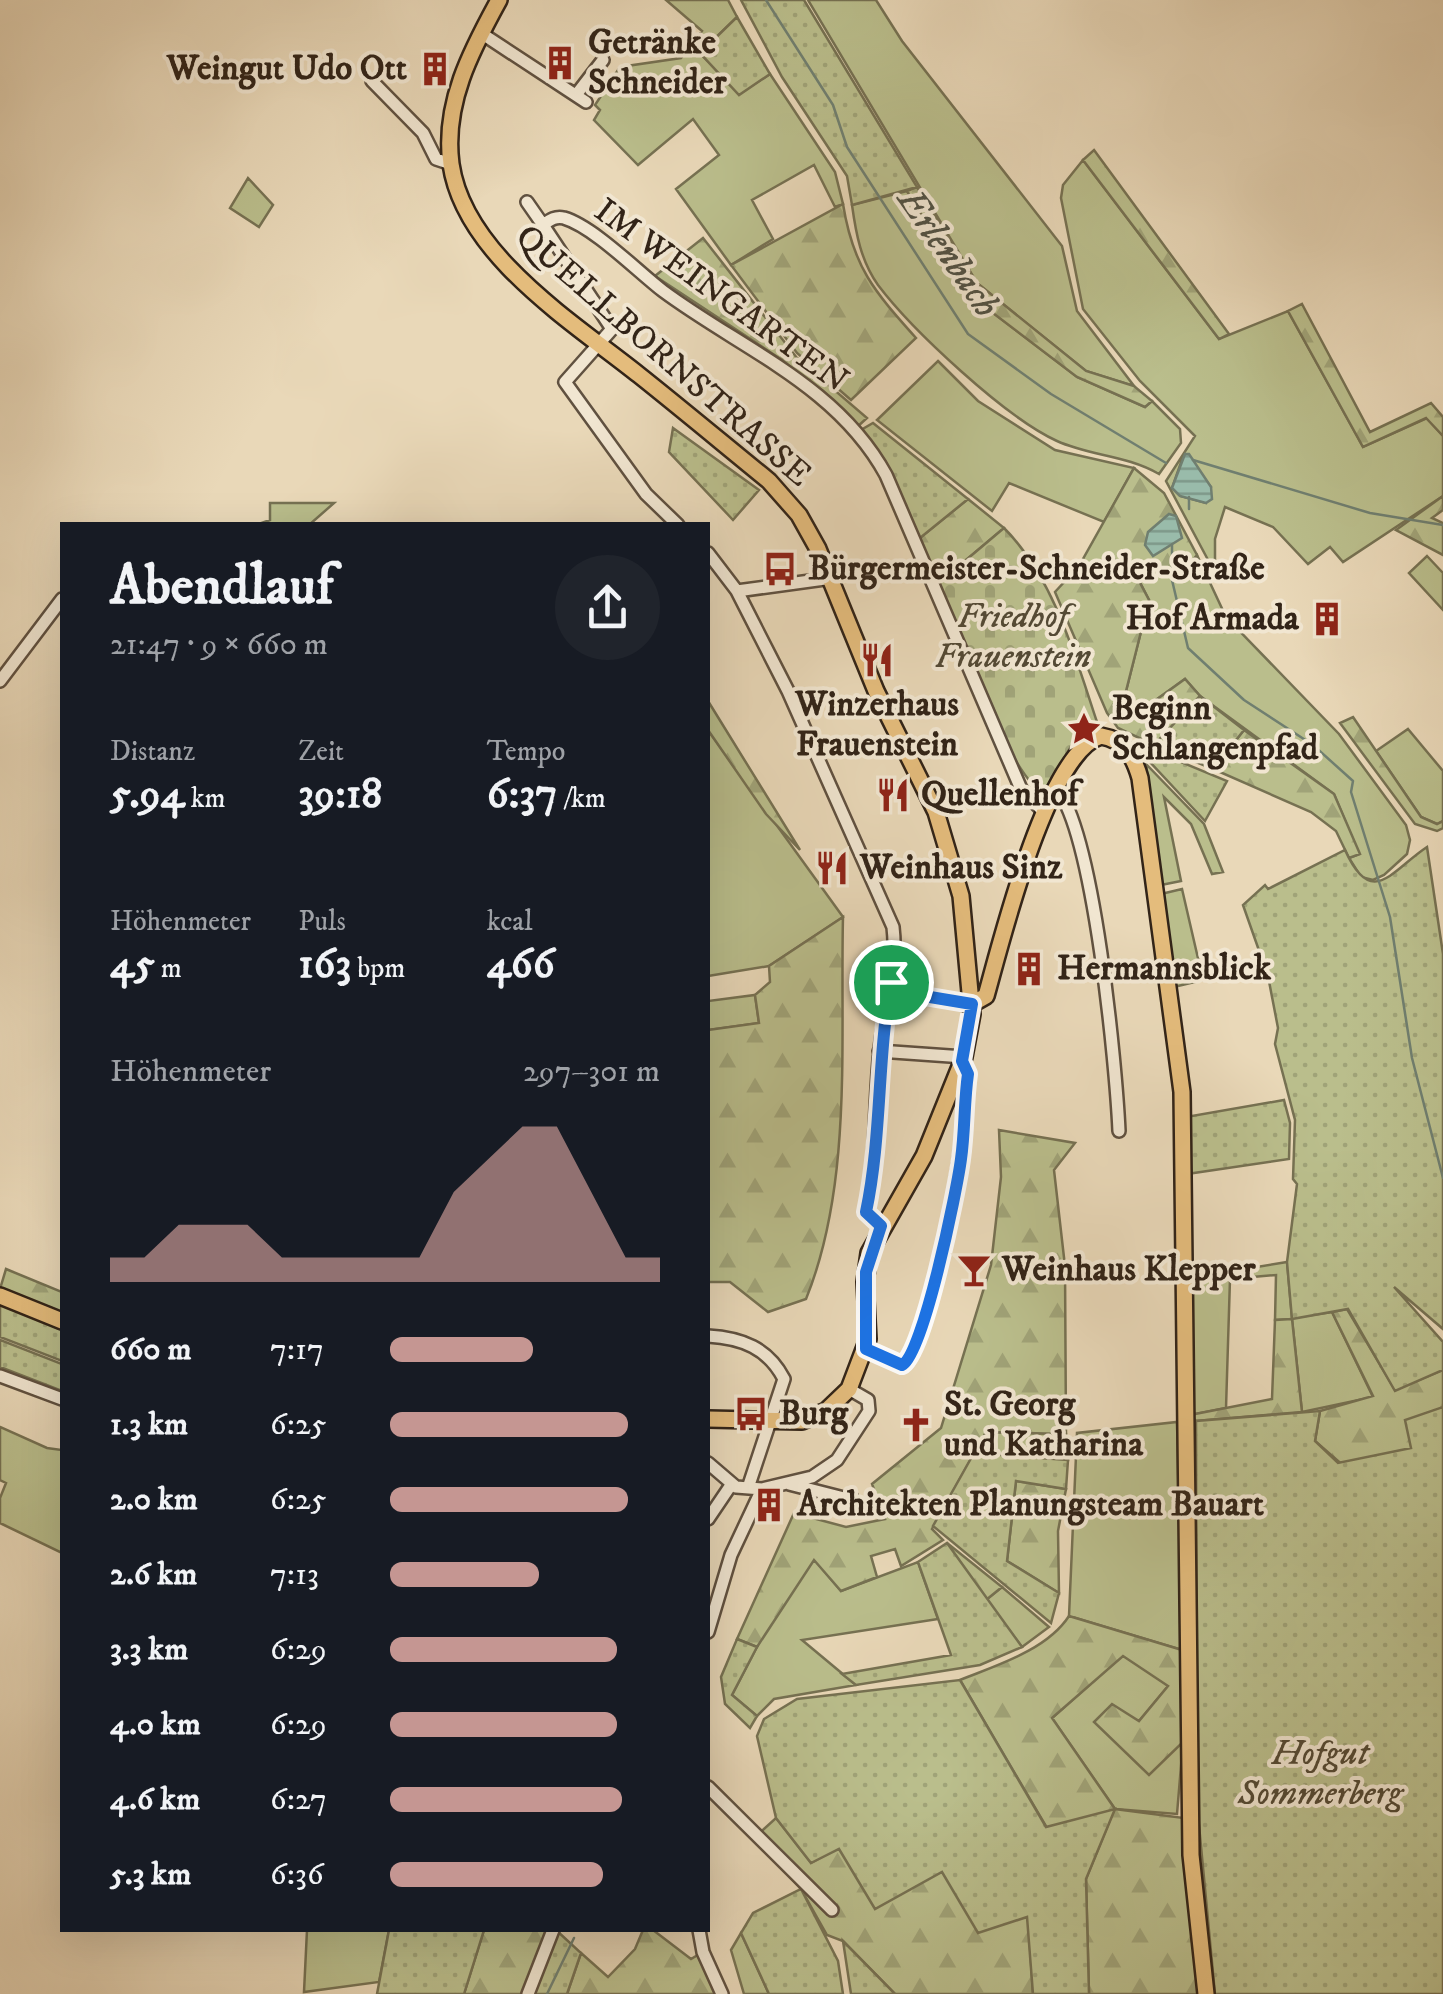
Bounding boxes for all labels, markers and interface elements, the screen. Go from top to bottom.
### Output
place label: Getränke Schneider [588,21,727,105]
building icon: Getränke Schneider [541,44,579,82]
place label: Weingut Udo Ott [166,47,408,91]
building icon: Weingut Udo Ott [416,50,454,88]
water label: Erlenbach [885,177,1010,327]
street label: IM WEINGARTEN [585,189,857,403]
street label: QUELLBORNSTRASSE [506,215,820,497]
place label: Bürgermeister-Schneider-Straße [808,547,1265,591]
bus stop icon: Bürgermeister-Schneider-Straße [761,550,799,588]
text: Abendlauf [110,553,334,622]
button: share [555,555,660,660]
park label: Friedhof Frauenstein [935,595,1092,679]
place label: Hof Armada [1126,597,1300,641]
building icon: Hof Armada [1308,600,1346,638]
text: 21:47 · 9 × 660 m [110,625,328,665]
restaurant icon: Winzerhaus Frauenstein [858,641,896,679]
place label: Winzerhaus Frauenstein [794,683,959,767]
place label: Beginn Schlangenpfad [1112,687,1319,771]
place icon: Beginn Schlangenpfad [1065,710,1103,748]
text: Distanz [110,734,195,769]
text: Zeit [298,734,344,769]
text: Tempo [487,734,565,769]
text: 5.94 [110,769,185,821]
text: 39:18 [298,769,382,821]
text: 6:37 [487,769,557,821]
place label: Quellenhof [921,773,1084,817]
restaurant icon: Quellenhof [874,776,912,814]
text: km [185,781,226,816]
text: /km [557,781,606,816]
place label: Weinhaus Sinz [859,846,1063,890]
restaurant icon: Weinhaus Sinz [813,849,851,887]
text: Höhenmeter [110,904,251,939]
text: Puls [298,904,346,939]
text: kcal [487,904,533,939]
text: 45 [110,939,155,991]
text: 163 [298,939,351,991]
text: 466 [487,939,555,991]
pin [849,940,934,1025]
place label: Hermannsblick [1057,947,1272,991]
building icon: Hermannsblick [1010,950,1048,988]
text: m [155,951,182,986]
text: bpm [351,951,405,986]
icon: arrive [864,955,919,1010]
text: Höhenmeter [110,1052,271,1092]
text: 297–301 m [523,1052,660,1092]
place label: Weinhaus Klepper [1001,1248,1257,1292]
bar icon: Weinhaus Klepper [955,1251,993,1289]
text: 660 m [110,1330,191,1370]
text: 7:17 [270,1330,324,1370]
place label: St. Georg und Katharina [944,1383,1144,1467]
place label: Burg [779,1392,849,1436]
bus stop icon: Burg [732,1395,770,1433]
text: 1.3 km [110,1405,188,1445]
text: 6:25 [270,1405,326,1445]
church icon: St. Georg und Katharina [897,1406,935,1444]
text: 2.0 km [110,1480,198,1520]
text: 6:25 [270,1480,326,1520]
place label: Architekten Planungsteam Bauart [796,1483,1265,1527]
building icon: Architekten Planungsteam Bauart [750,1486,788,1524]
text: 2.6 km [110,1555,197,1595]
text: 7:13 [270,1555,319,1595]
text: 3.3 km [110,1630,188,1670]
text: 6:29 [270,1630,327,1670]
text: 4.0 km [110,1705,201,1745]
text: 6:29 [270,1705,327,1745]
park label: Hofgut Sommerberg [1237,1732,1405,1816]
text: 4.6 km [110,1780,200,1820]
text: 6:27 [270,1780,327,1820]
text: 5.3 km [110,1855,191,1895]
text: 6:36 [270,1855,324,1895]

